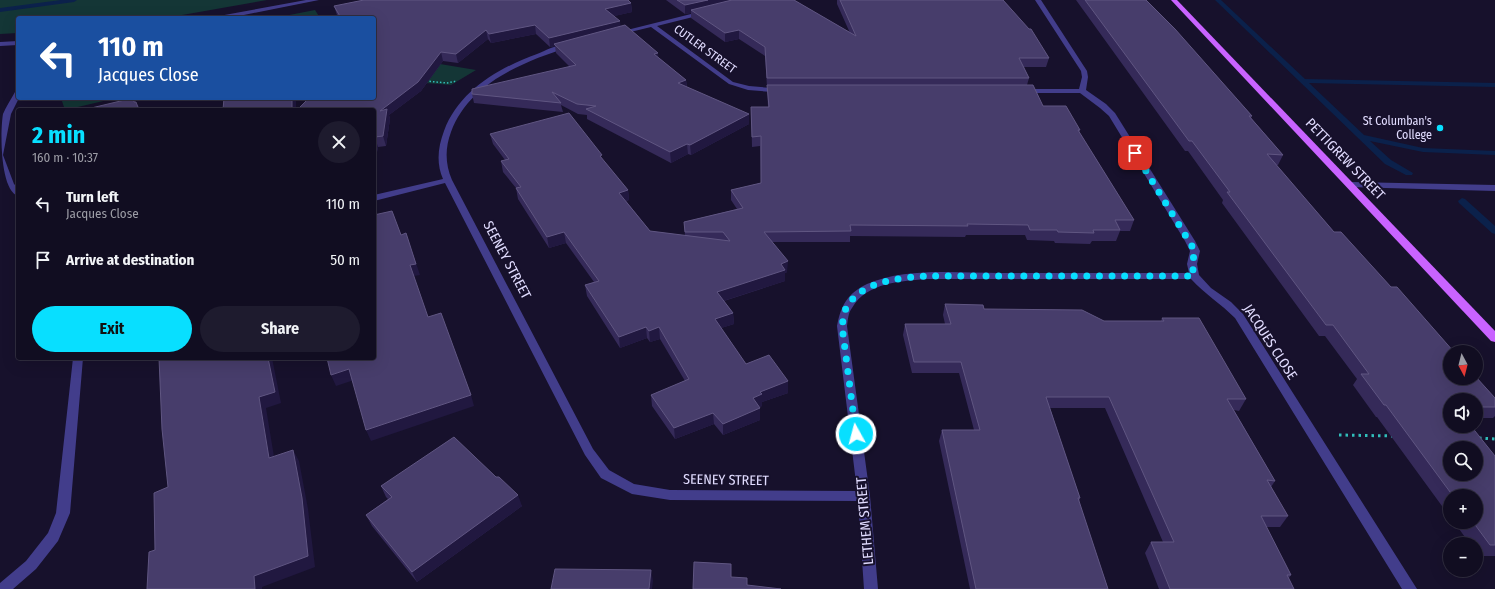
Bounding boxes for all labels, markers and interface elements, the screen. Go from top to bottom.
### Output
street label: CUTLER STREET [671,22,739,77]
text: 110 m [98,30,164,63]
icon: left [32,32,84,84]
text: Jacques Close [98,64,199,86]
place label: St Columban's College [1363,114,1432,142]
street label: PETTIGREW STREET [1302,115,1389,204]
text: 2 min [32,121,85,149]
button: close [318,121,360,163]
marker: St Columban's College [1435,123,1445,133]
pin [1118,136,1152,170]
icon: arrive [1124,142,1146,164]
text: 160 m · 10:37 [32,150,98,165]
text: Turn left [66,188,119,206]
icon: left [32,193,54,215]
text: 110 m [326,195,360,213]
text: Jacques Close [66,206,139,221]
street label: SEENEY STREET [479,218,535,302]
icon: arrive [32,249,54,271]
text: Arrive at destination [66,251,194,269]
text: 50 m [330,251,360,269]
street label: JACQUES CLOSE [1239,301,1301,383]
button: Exit [32,306,192,352]
button: Share [200,306,360,352]
north arrow [1443,345,1483,385]
map controls [1443,345,1483,577]
button: sound [1443,393,1483,433]
position arrow [835,413,877,455]
button: search [1443,441,1483,481]
street label: SEENEY STREET [683,471,770,489]
street label: LETHEM STREET [853,476,877,566]
button: + [1443,489,1483,529]
button: − [1443,537,1483,577]

